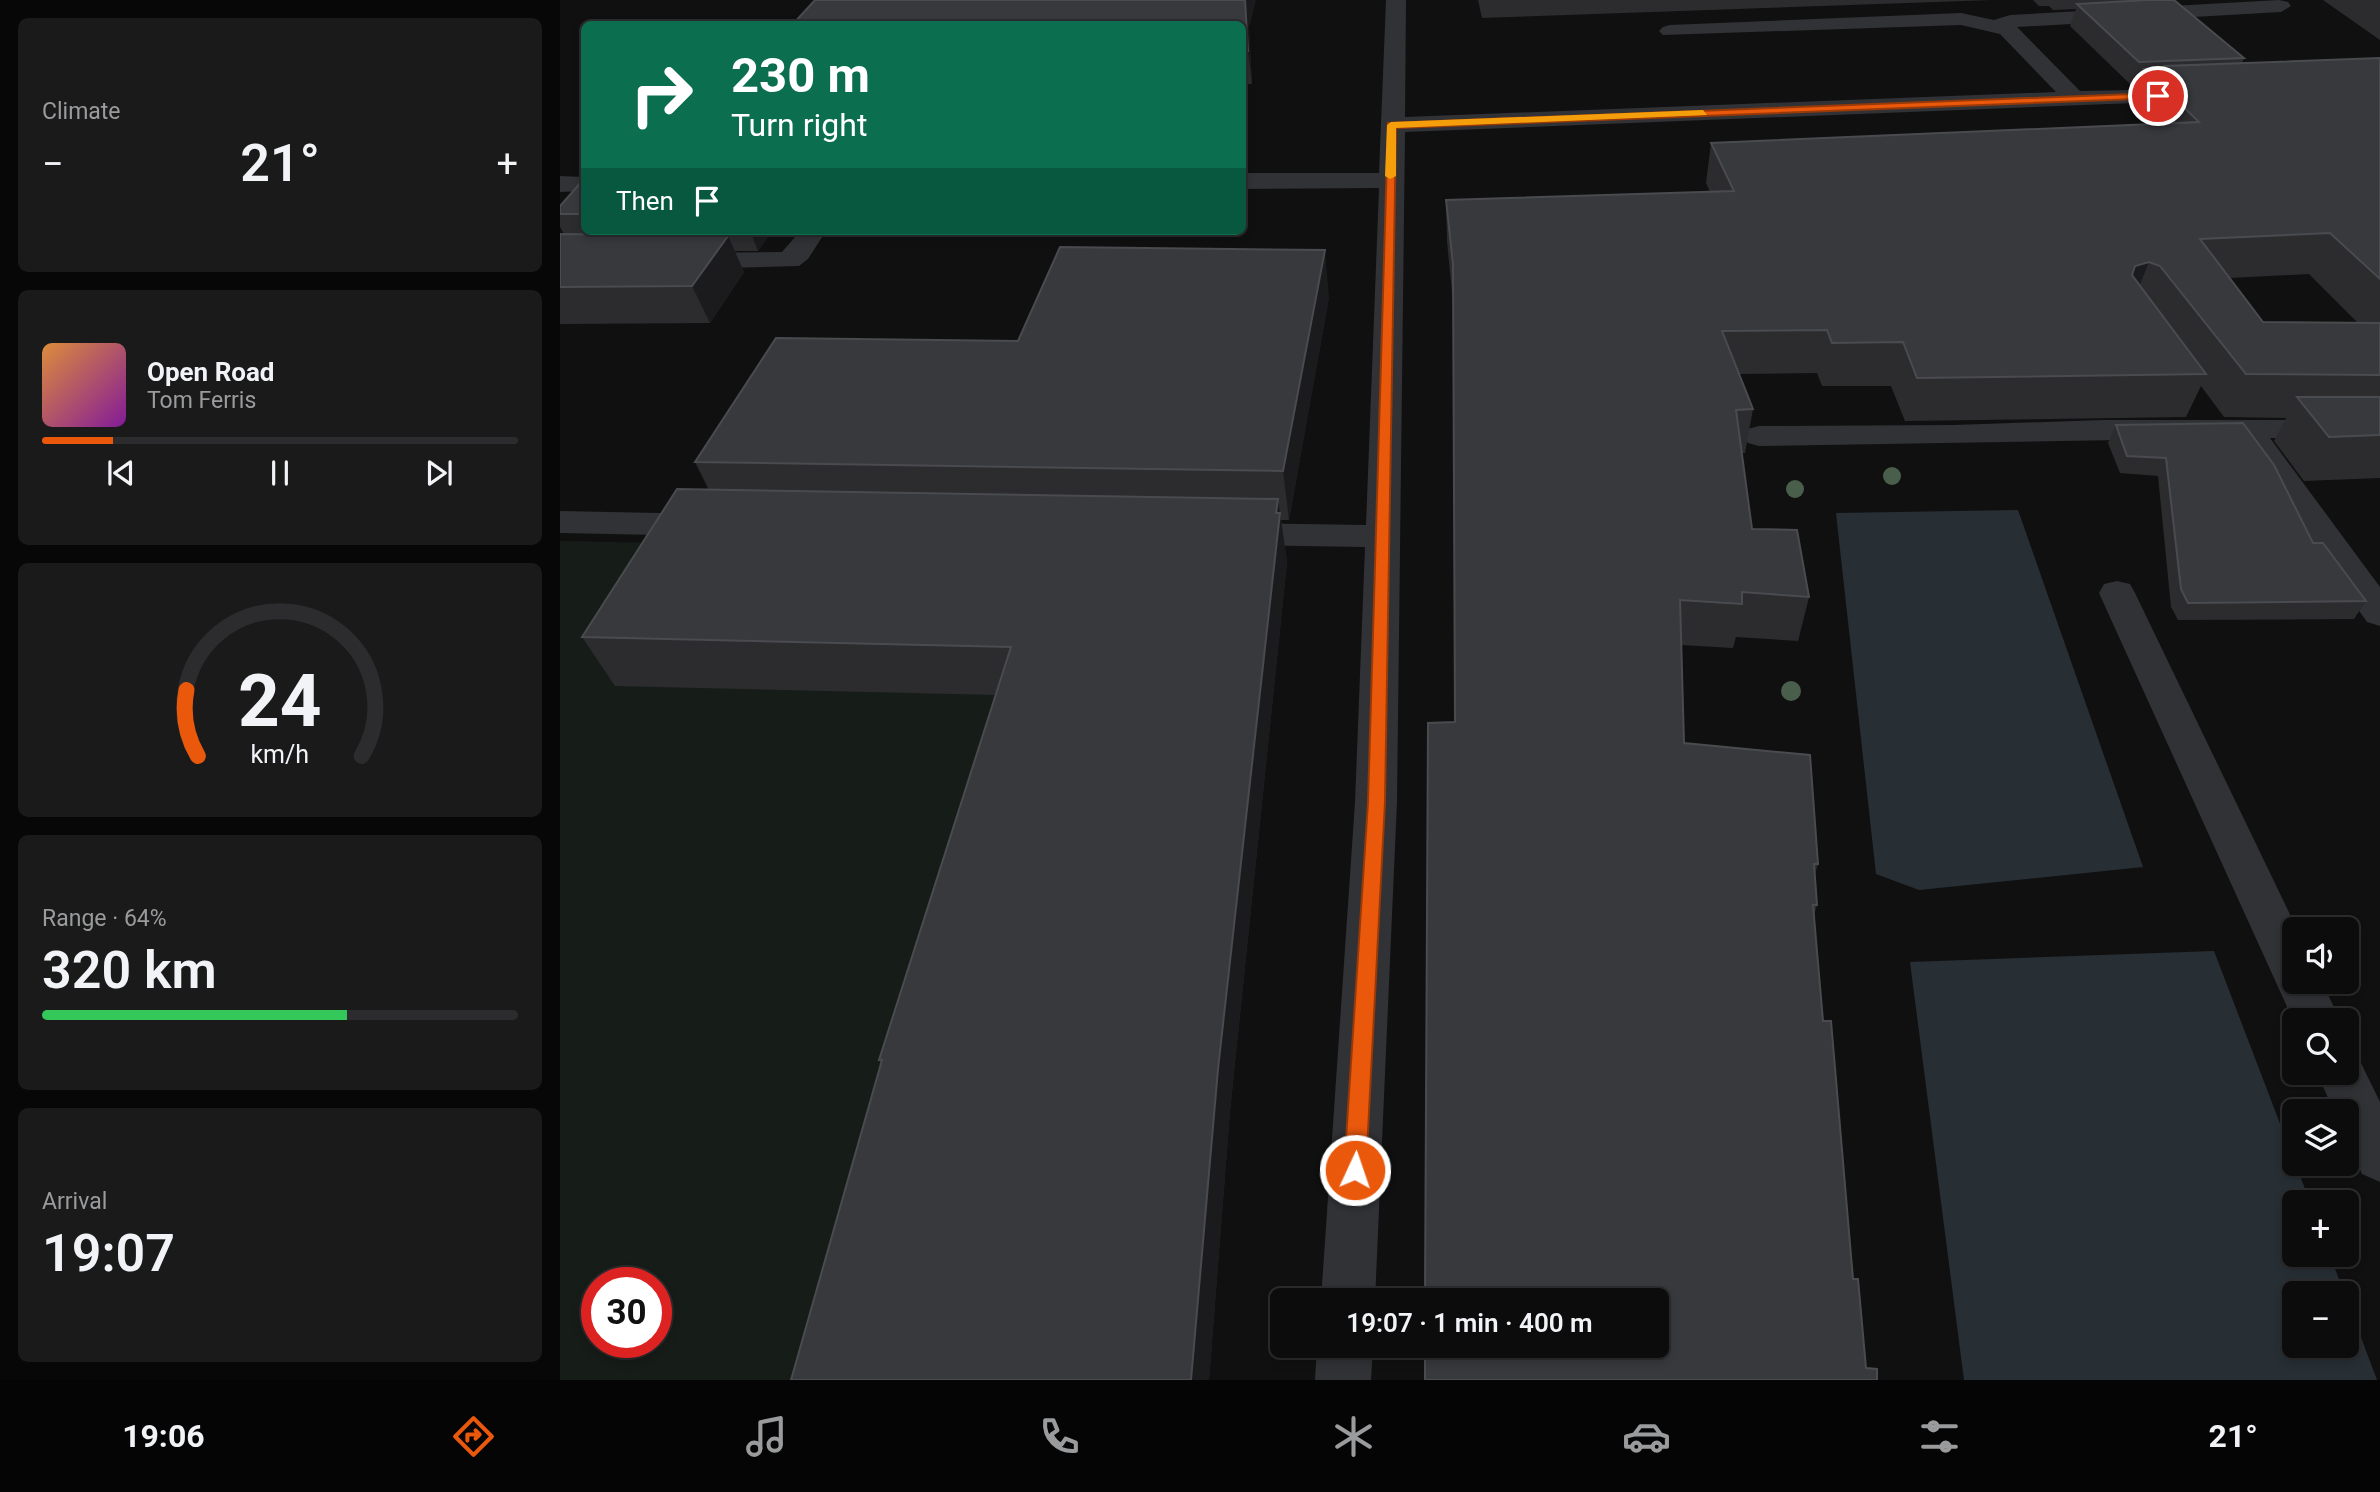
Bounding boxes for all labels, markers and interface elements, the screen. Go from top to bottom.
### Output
text: 230 m [731,47,870,104]
icon: right [616,49,707,140]
pin [2128,66,2188,126]
icon: arrive [2139,77,2177,115]
text: Climate [42,98,121,125]
text: Turn right [731,106,867,144]
text: 21° [240,133,320,194]
text: − [42,142,64,186]
text: + [496,142,518,186]
icon: arrive [688,182,726,220]
text: Then [616,186,674,216]
text: Open Road [147,357,275,387]
text: Tom Ferris [147,387,256,414]
icon: previous [102,454,140,492]
icon: pause [261,454,299,492]
icon: next [420,454,458,492]
text: 24 [238,658,322,744]
text: km/h [251,740,309,769]
text: Range · 64% [42,905,167,932]
map controls [2282,917,2359,1358]
button: sound [2282,917,2359,994]
text: 320 km [42,940,217,1001]
button: search [2282,1008,2359,1085]
button: layers [2282,1099,2359,1176]
position arrow [1318,1133,1392,1207]
text: Arrival [42,1188,107,1215]
button: + [2282,1190,2359,1267]
text: 19:07 [42,1223,175,1284]
speed limit sign: 30 [581,1267,672,1358]
button: − [2282,1281,2359,1358]
text: 19:07 · 1 min · 400 m [1346,1308,1593,1338]
icon: directions [449,1412,498,1461]
icon: music [742,1412,791,1461]
icon: phone [1035,1412,1084,1461]
icon: climate [1329,1412,1378,1461]
icon: car [1622,1412,1671,1461]
icon: filters [1915,1412,1964,1461]
text: 19:06 [122,1417,205,1455]
text: 21° [2209,1417,2258,1455]

